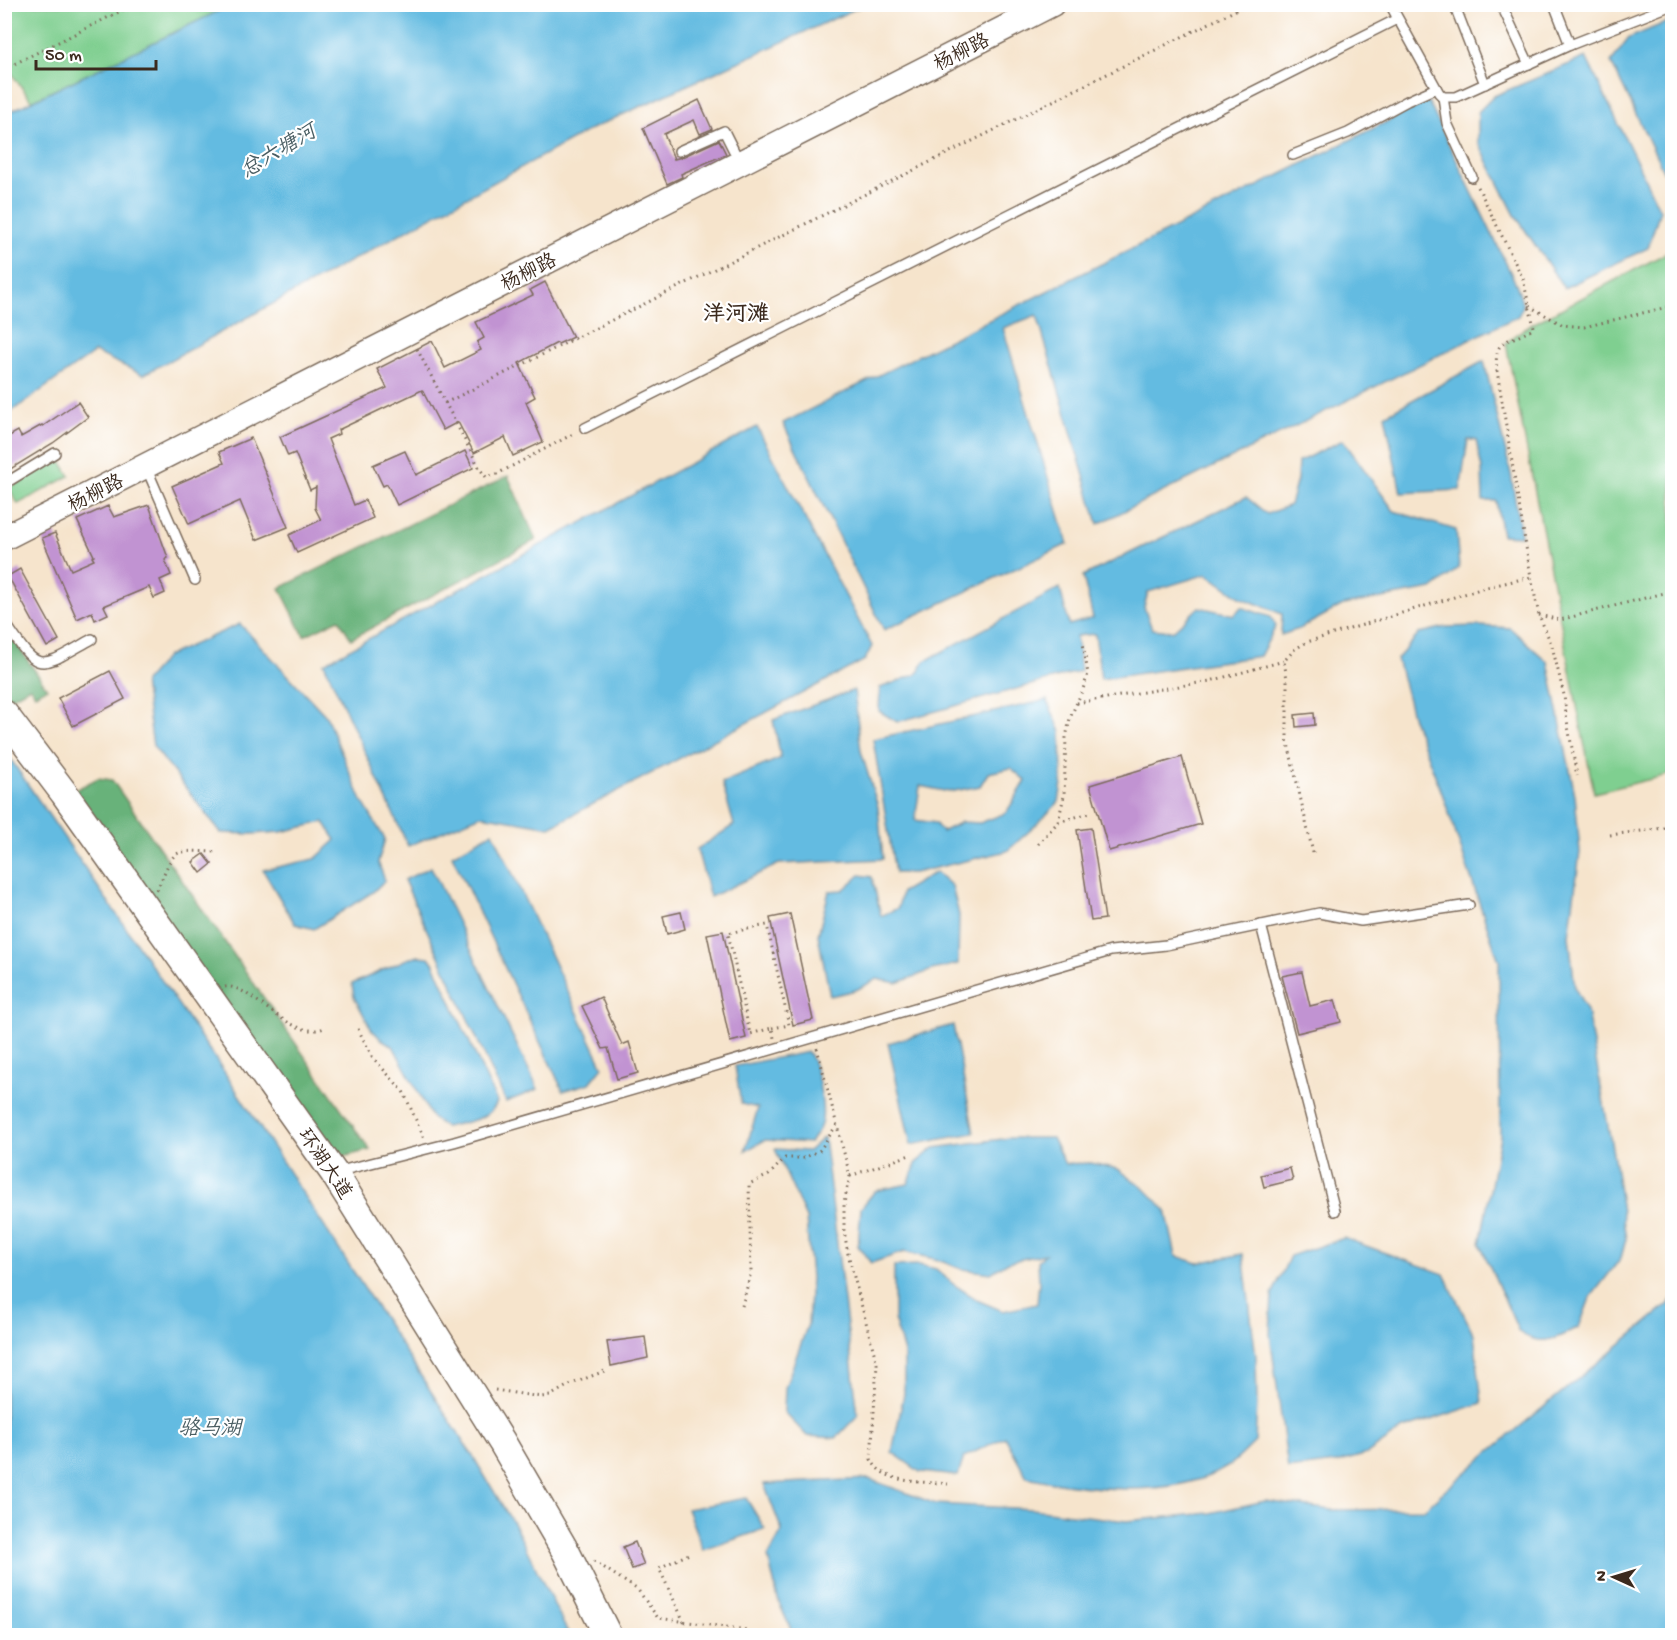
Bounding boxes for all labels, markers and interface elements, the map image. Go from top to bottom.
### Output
street label: 杨柳路 [930,28,995,78]
scale bar [36,33,156,71]
text: 50 m [45,46,82,67]
water label: 总六塘河 [236,117,325,185]
street label: 杨柳路 [497,248,562,298]
district label: 洋河滩 [703,301,769,329]
street label: 杨柳路 [64,469,129,519]
street label: 环湖大道 [291,1124,357,1205]
water label: 骆马湖 [179,1416,243,1443]
north arrow [1584,1547,1644,1607]
text: N [1593,1570,1612,1582]

